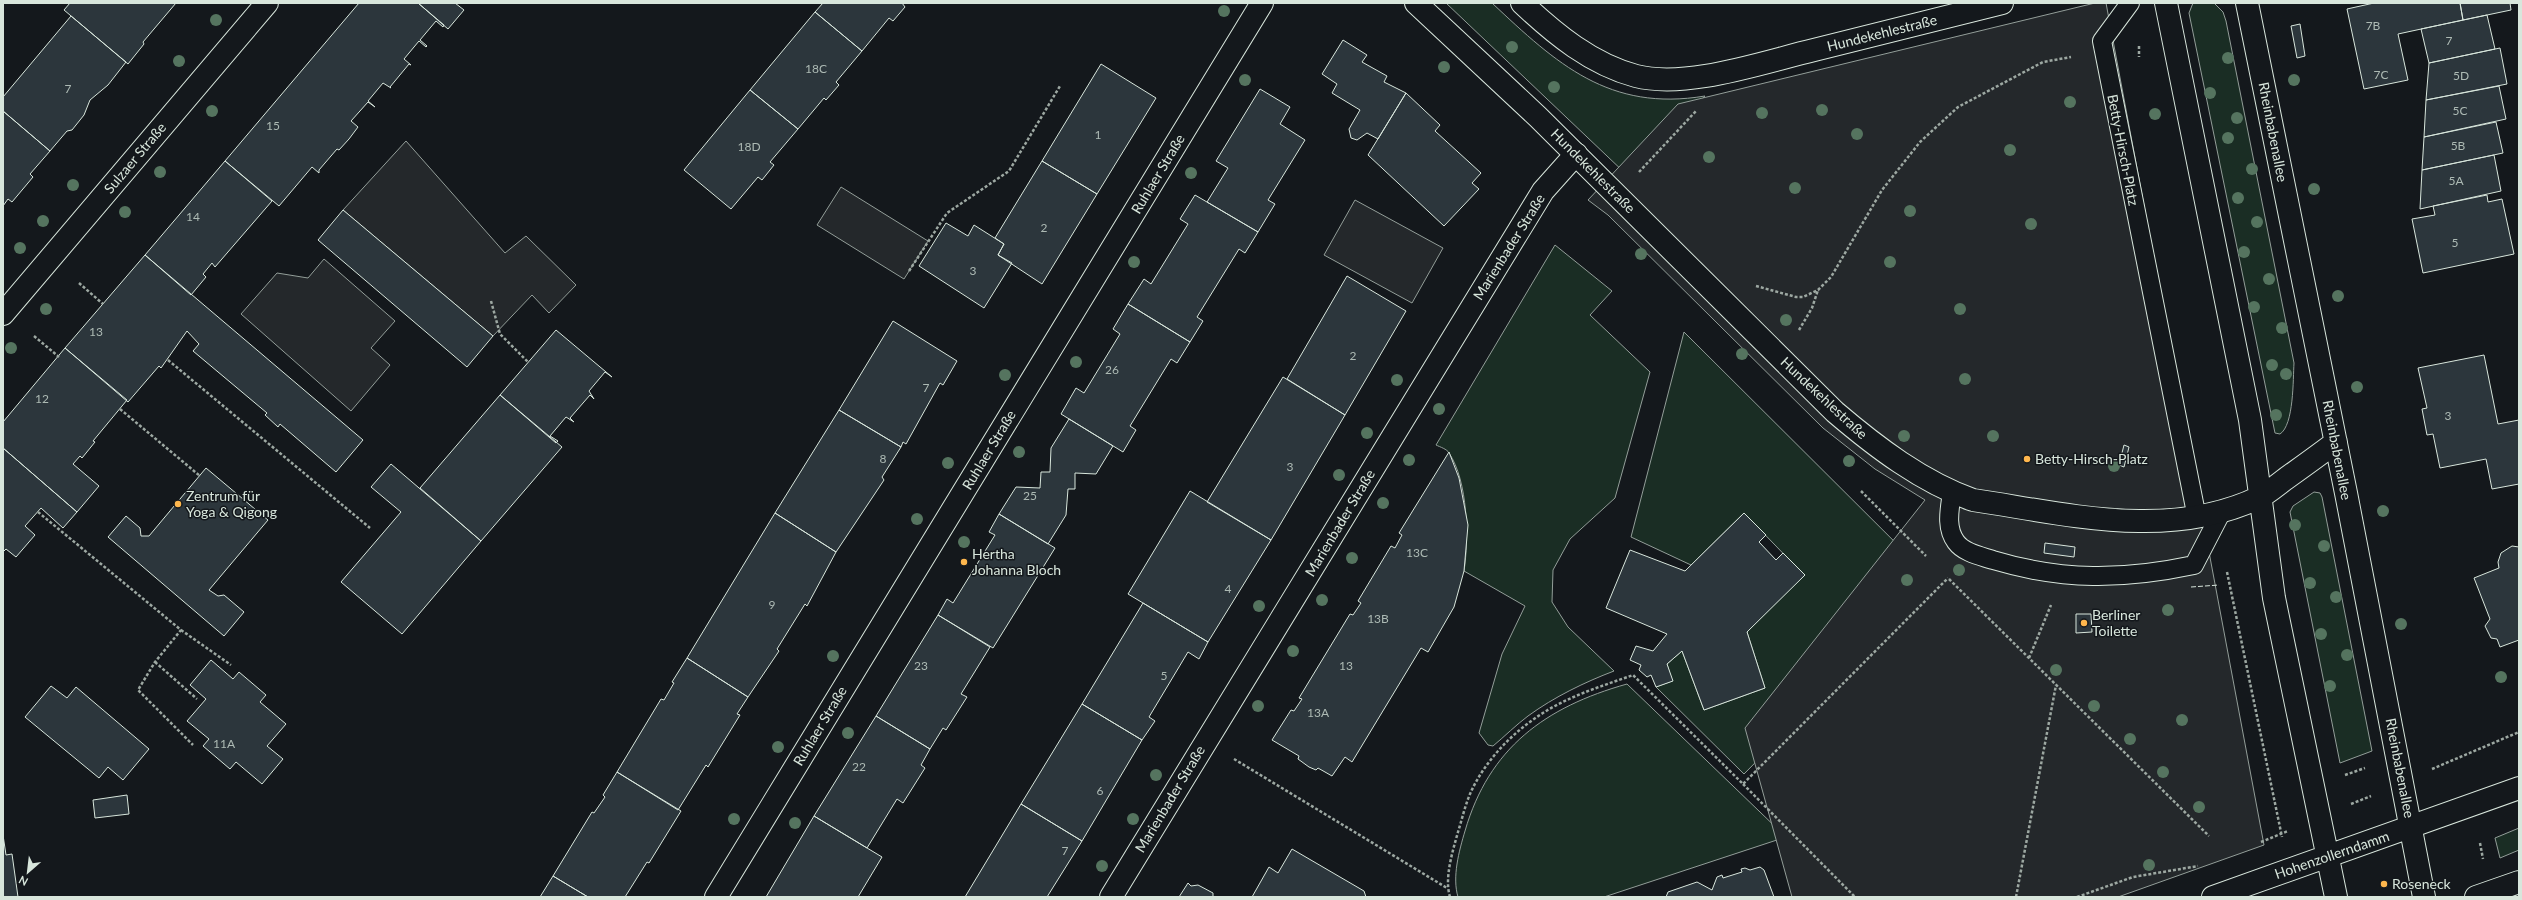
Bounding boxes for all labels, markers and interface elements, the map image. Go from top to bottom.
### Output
street label: Hundekehlestraße [1825,11,1939,54]
house number: 7B [2366,18,2381,33]
house number: 7 [2446,33,2453,48]
house number: 18C [805,61,827,76]
house number: 7C [2374,67,2388,82]
house number: 5D [2453,68,2469,83]
house number: 7 [65,81,72,96]
street label: Rheinbabenallee [2255,81,2291,183]
street label: Betty-Hirsch-Platz [2104,93,2143,207]
house number: 5C [2453,103,2467,118]
house number: 15 [266,118,280,133]
street label: Sulzaer Straße [100,119,169,197]
street label: Hundekehlestraße [1548,125,1639,216]
house number: 1 [1095,127,1102,142]
street label: Ruhlaer Straße [1127,131,1188,217]
house number: 5B [2451,138,2466,153]
house number: 18D [737,139,761,154]
house number: 5A [2448,173,2464,188]
street label: Marienbader Straße [1469,191,1548,303]
house number: 14 [186,209,200,224]
house number: 2 [1041,220,1048,235]
house number: 5 [2452,235,2459,250]
house number: 3 [970,263,977,278]
house number: 13 [89,324,103,339]
house number: 2 [1350,348,1357,363]
street label: Hundekehlestraße [1777,353,1871,442]
house number: 26 [1105,362,1119,377]
house number: 7 [923,380,930,395]
house number: 12 [35,391,49,406]
street label: Rheinbabenallee [2319,399,2355,501]
street label: Ruhlaer Straße [958,407,1019,493]
house number: 3 [2445,408,2452,423]
place label: Betty-Hirsch-Platz [2035,450,2148,467]
house number: 8 [880,451,887,466]
marker: Betty-Hirsch-Platz [2022,454,2032,464]
house number: 3 [1287,459,1294,474]
street label: Marienbader Straße [1301,466,1378,579]
place label: Zentrum für Yoga & Qigong [186,487,277,520]
house number: 25 [1023,488,1037,503]
marker: Zentrum für Yoga & Qigong [173,499,183,509]
place label: Hertha Johanna Bloch [972,545,1061,578]
house number: 13C [1406,545,1428,560]
marker: Hertha Johanna Bloch [959,557,969,567]
house number: 4 [1225,581,1232,596]
house number: 9 [769,597,776,612]
place label: Berliner Toilette [2092,606,2140,639]
house number: 13B [1367,611,1389,626]
marker: Berliner Toilette [2079,618,2089,628]
house number: 23 [914,658,928,673]
house number: 13 [1339,658,1353,673]
house number: 5 [1161,668,1168,683]
street label: Ruhlaer Straße [789,683,850,769]
house number: 13A [1307,705,1330,720]
street label: Rheinbabenallee [2382,717,2418,819]
house number: 11A [213,736,236,751]
street label: Marienbader Straße [1131,742,1208,855]
house number: 22 [852,759,866,774]
house number: 6 [1097,783,1104,798]
street label: Hohenzollerndamm [2272,827,2391,882]
house number: 7 [1062,843,1069,858]
north arrow [8,852,48,892]
text: N [16,874,30,889]
place label: Roseneck [2392,875,2452,892]
marker: Roseneck [2379,879,2389,889]

